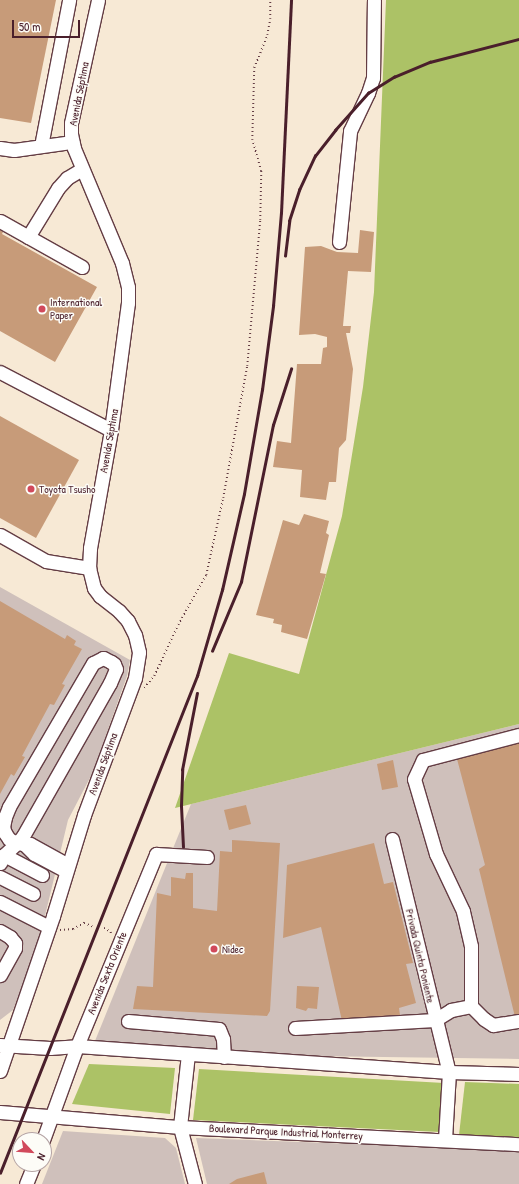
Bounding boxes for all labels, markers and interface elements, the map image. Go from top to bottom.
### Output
scale bar [14,12,82,38]
text: 50 m [19,18,40,35]
street label: Avenida Séptima [66,61,92,127]
place label: International Paper [50,296,102,322]
marker: International Paper [37,304,47,314]
street label: Avenida Séptima [97,408,121,474]
place label: Toyota Tsusho [39,482,95,496]
marker: Toyota Tsusho [26,484,36,494]
street label: Avenida Séptima [86,731,120,797]
street label: Privada Quinta Poniente [403,908,437,1004]
street label: Avenida Sexta Oriente [84,930,130,1016]
place label: Nidec [222,942,243,956]
marker: Nidec [209,944,219,954]
street label: Boulevard Parque Industrial Monterrey [209,1121,363,1143]
north arrow [12,1132,52,1172]
text: N [34,1151,49,1163]

